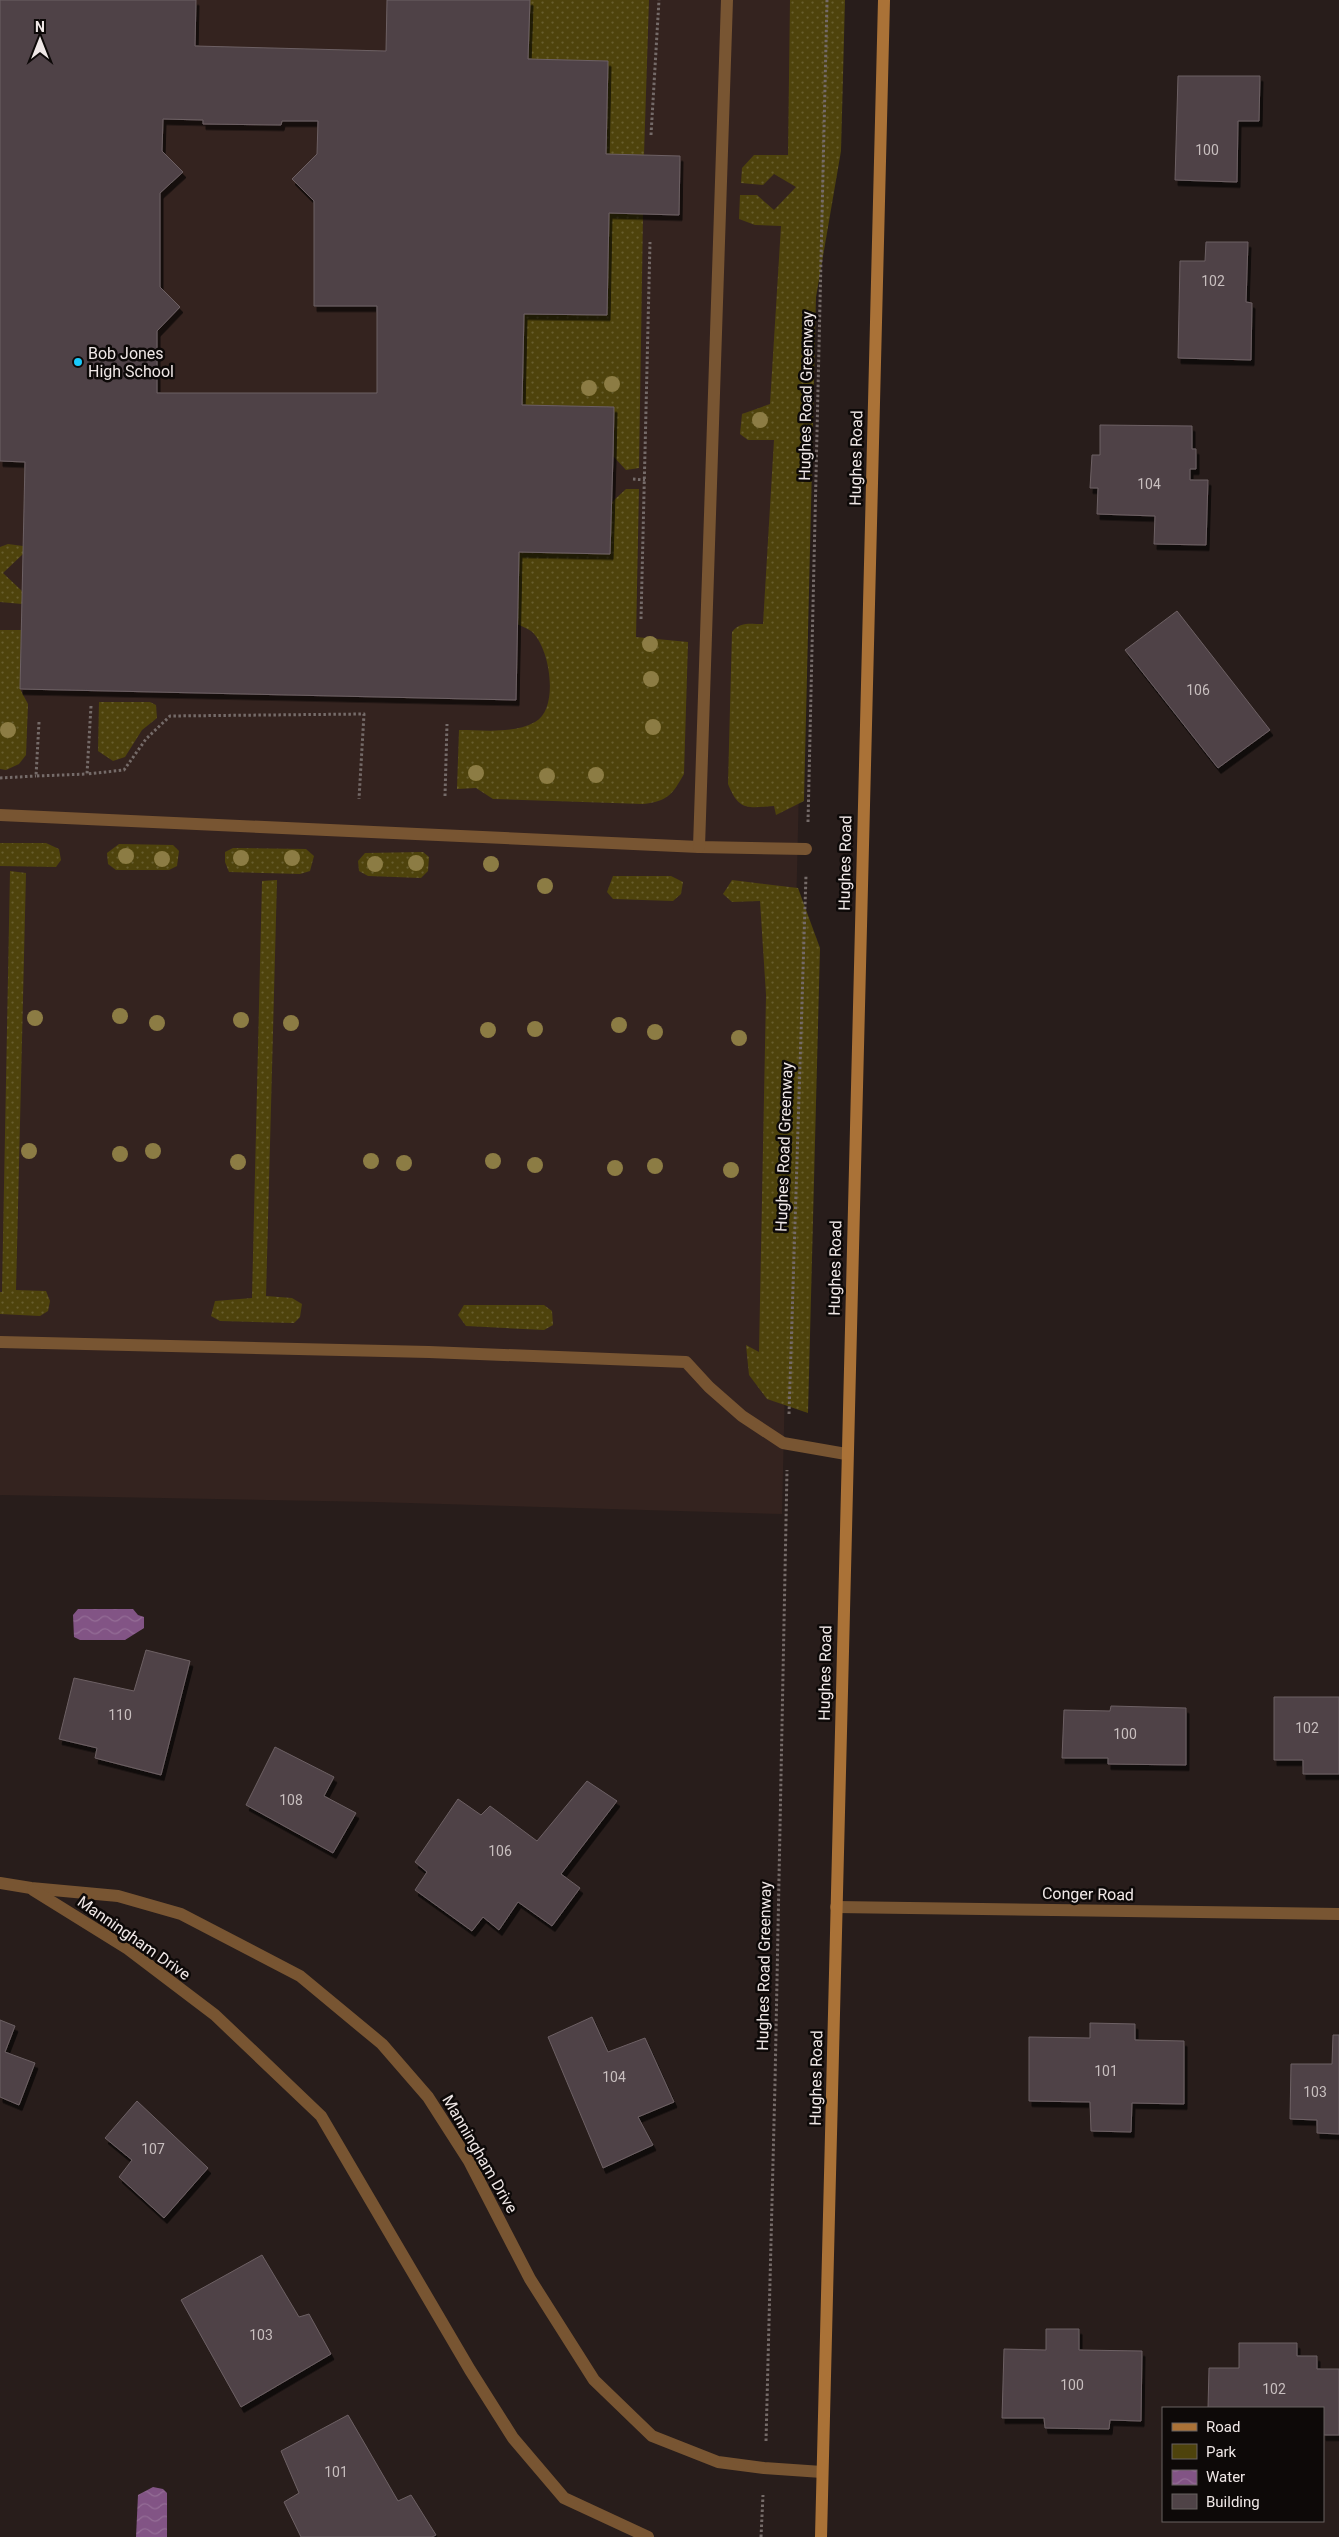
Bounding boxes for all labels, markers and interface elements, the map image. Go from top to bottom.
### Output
north arrow [15,15,65,65]
text: N [35,19,45,35]
house number: 100 [1195,142,1219,158]
house number: 102 [1201,273,1225,289]
street label: Hughes Road Greenway [795,311,817,481]
place label: Bob Jones High School [88,344,174,381]
marker: Bob Jones High School [72,356,84,368]
street label: Hughes Road [846,410,866,506]
house number: 104 [1137,476,1161,492]
house number: 106 [1186,682,1210,698]
street label: Hughes Road [835,815,855,911]
street label: Hughes Road Greenway [772,1062,796,1232]
street label: Hughes Road [825,1220,845,1316]
street label: Hughes Road [815,1625,835,1721]
house number: 110 [108,1707,132,1723]
house number: 102 [1295,1720,1319,1736]
house number: 100 [1113,1726,1137,1742]
house number: 108 [279,1792,303,1808]
house number: 106 [488,1843,512,1859]
street label: Hughes Road Greenway [753,1881,775,2051]
street label: Conger Road [1042,1884,1134,1904]
street label: Manningham Drive [74,1892,194,1984]
street label: Hughes Road [806,2030,826,2126]
house number: 101 [1094,2063,1118,2079]
house number: 104 [602,2069,626,2085]
house number: 103 [1303,2084,1327,2100]
street label: Manningham Drive [438,2091,522,2217]
house number: 107 [141,2141,165,2157]
house number: 103 [249,2327,273,2343]
house number: 100 [1060,2377,1084,2393]
house number: 102 [1262,2381,1286,2397]
legend [1162,2407,1324,2522]
text: Road [1206,2418,1240,2436]
text: Park [1206,2443,1237,2461]
house number: 101 [324,2464,348,2480]
text: Water [1206,2468,1245,2486]
text: Building [1206,2493,1260,2511]

